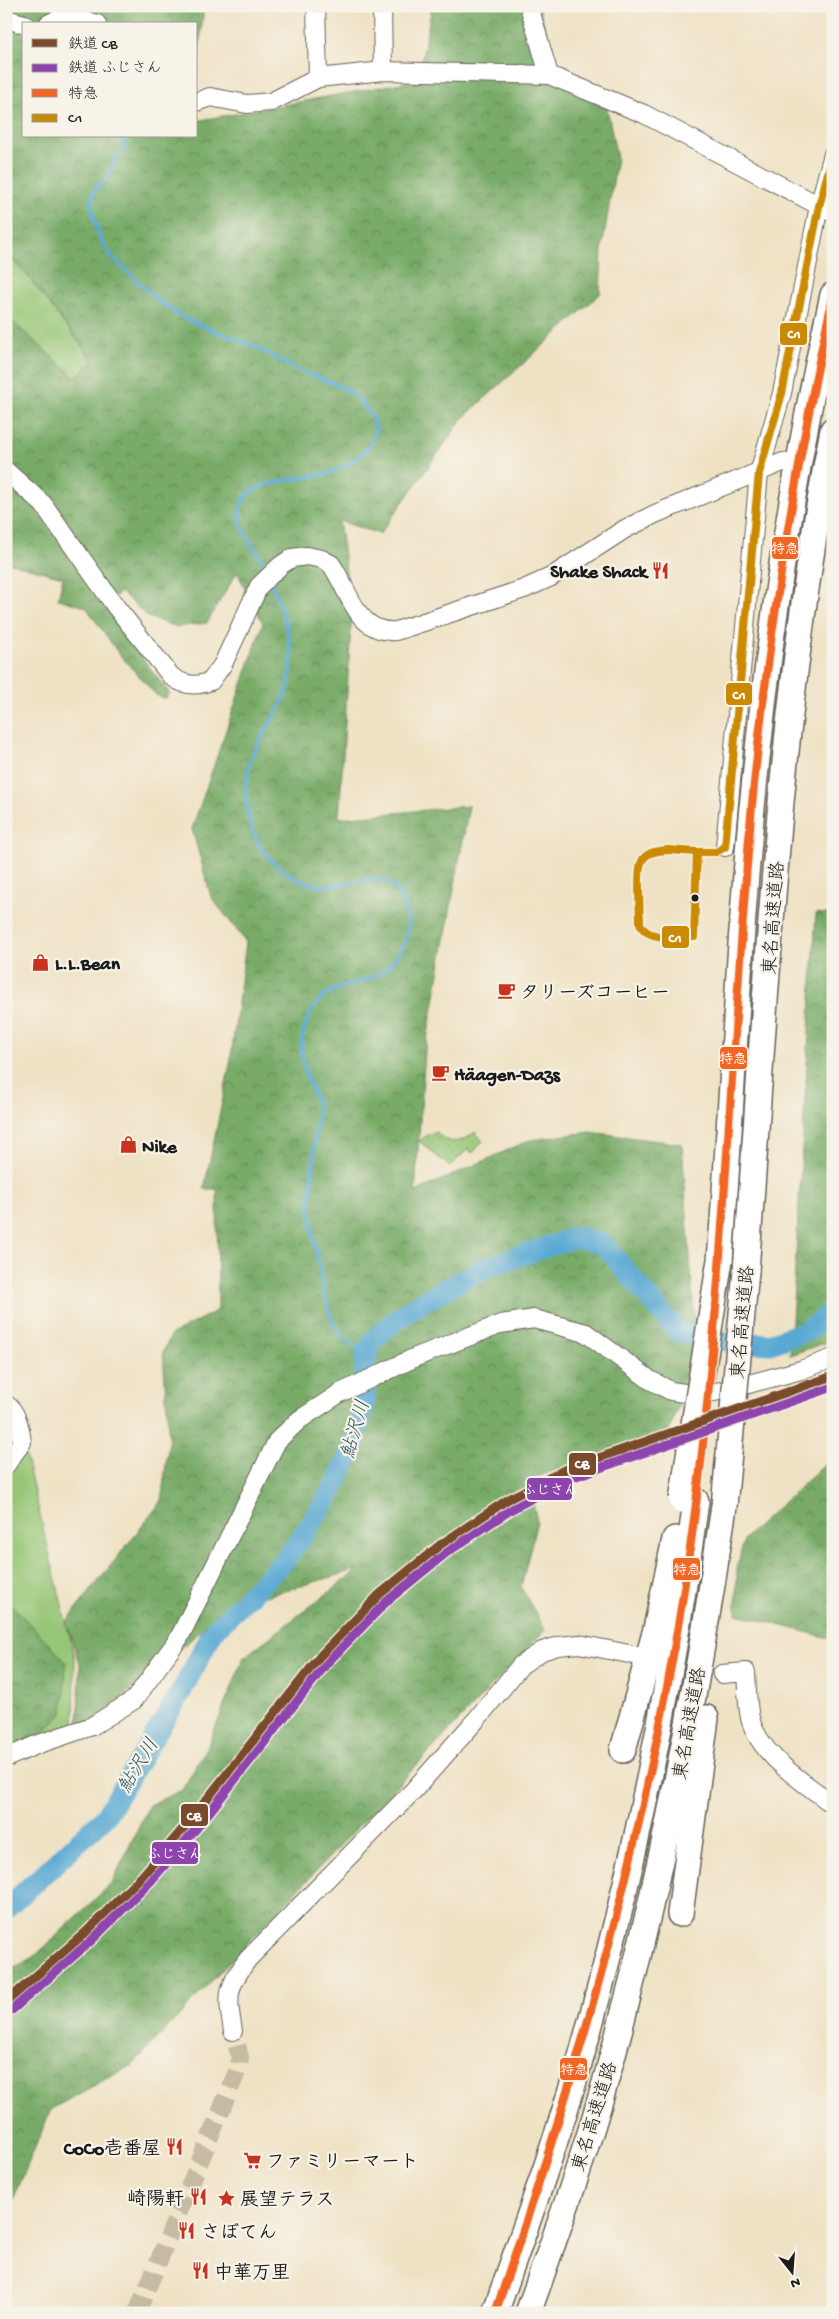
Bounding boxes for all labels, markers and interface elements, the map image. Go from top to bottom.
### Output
legend [22,22,198,138]
text: 鉄道 CB [68,36,118,54]
text: 鉄道 ふじさん [68,60,162,78]
text: 特急 [68,85,98,104]
text: C1 [68,110,82,128]
line badge: C1 [779,322,808,346]
text: C1 [786,327,801,344]
line badge: 特急 [771,536,799,560]
text: 特急 [771,542,799,559]
restaurant icon: Shake Shack [651,560,671,580]
place label: Shake Shack [550,562,650,585]
line badge: C1 [725,682,753,706]
text: C1 [731,688,746,705]
street label: 東名高速道路 [759,861,791,976]
unlabelled marker [690,893,700,903]
line badge: C1 [661,925,690,949]
text: C1 [667,931,682,948]
shop icon: L.L.Bean [31,952,51,972]
place label: L.L.Bean [55,954,121,977]
cafe icon: タリーズコーヒー [496,981,516,1001]
place label: タリーズコーヒー [520,983,670,1006]
line badge: 特急 [719,1046,748,1070]
text: 特急 [719,1052,747,1069]
cafe icon: Häagen-Dazs [430,1063,450,1083]
place label: Häagen-Dazs [454,1065,561,1088]
shop icon: Nike [118,1135,138,1155]
place label: Nike [142,1137,178,1160]
street label: 東名高速道路 [727,1264,761,1380]
water label: 鮎沢川 [337,1398,377,1462]
line badge: CB [568,1452,597,1476]
text: CB [574,1457,590,1474]
line badge: ふじさん [526,1477,573,1501]
text: ふじさん [522,1483,578,1500]
line badge: 特急 [672,1557,701,1581]
text: 特急 [673,1563,701,1580]
street label: 東名高速道路 [669,1665,713,1782]
water label: 鮎沢川 [114,1735,165,1798]
line badge: CB [180,1803,209,1827]
text: CB [186,1809,202,1826]
line badge: ふじさん [151,1841,199,1865]
text: ふじさん [147,1847,203,1864]
line badge: 特急 [559,2057,588,2081]
street label: 東名高速道路 [568,2059,624,2175]
text: 特急 [560,2063,588,2080]
restaurant icon: CoCo壱番屋 [165,2137,185,2157]
place label: CoCo壱番屋 [63,2138,161,2162]
supermarket icon: ファミリーマート [242,2150,262,2170]
place label: ファミリーマート [266,2152,419,2175]
restaurant icon: 崎陽軒 [188,2187,208,2207]
place label: 崎陽軒 [127,2188,184,2212]
place icon: 展望テラス [216,2188,236,2208]
place label: 展望テラス [240,2190,334,2213]
restaurant icon: さぼてん [177,2221,197,2241]
place label: さぼてん [201,2222,277,2246]
north arrow [766,2246,816,2296]
restaurant icon: 中華万里 [190,2261,210,2281]
place label: 中華万里 [214,2262,290,2286]
text: N [788,2273,802,2292]

